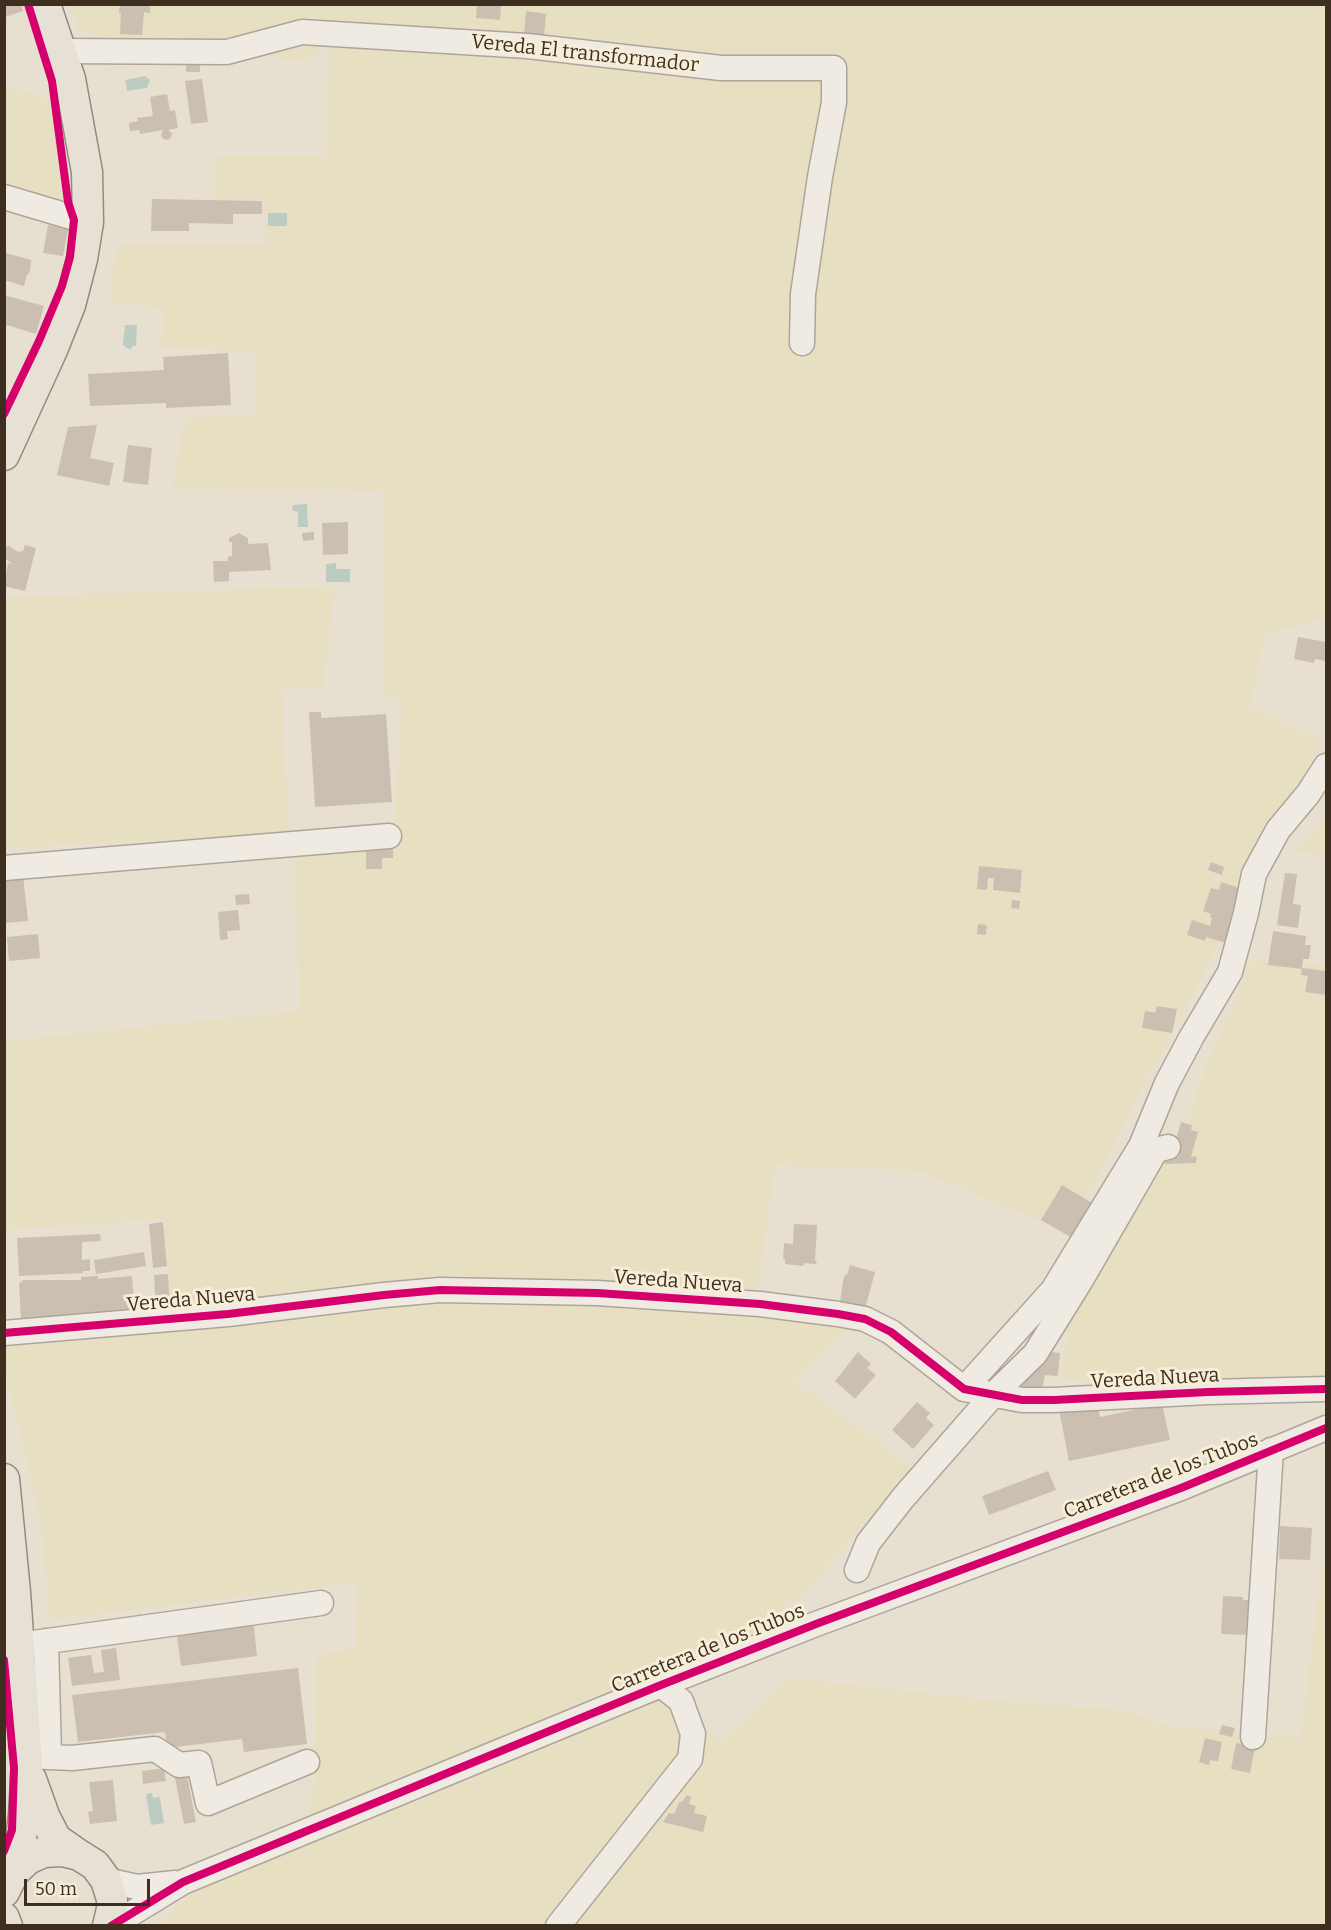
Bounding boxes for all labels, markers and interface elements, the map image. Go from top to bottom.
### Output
street label: Vereda El transformador [470,30,700,78]
street label: Vereda Nueva [613,1266,743,1298]
street label: Vereda Nueva [126,1282,256,1318]
street label: Vereda Nueva [1090,1364,1220,1394]
street label: Carretera de los Tubos [1060,1428,1262,1524]
street label: Carretera de los Tubos [608,1599,808,1699]
scale bar [27,1867,153,1905]
text: 50 m [35,1878,77,1900]

